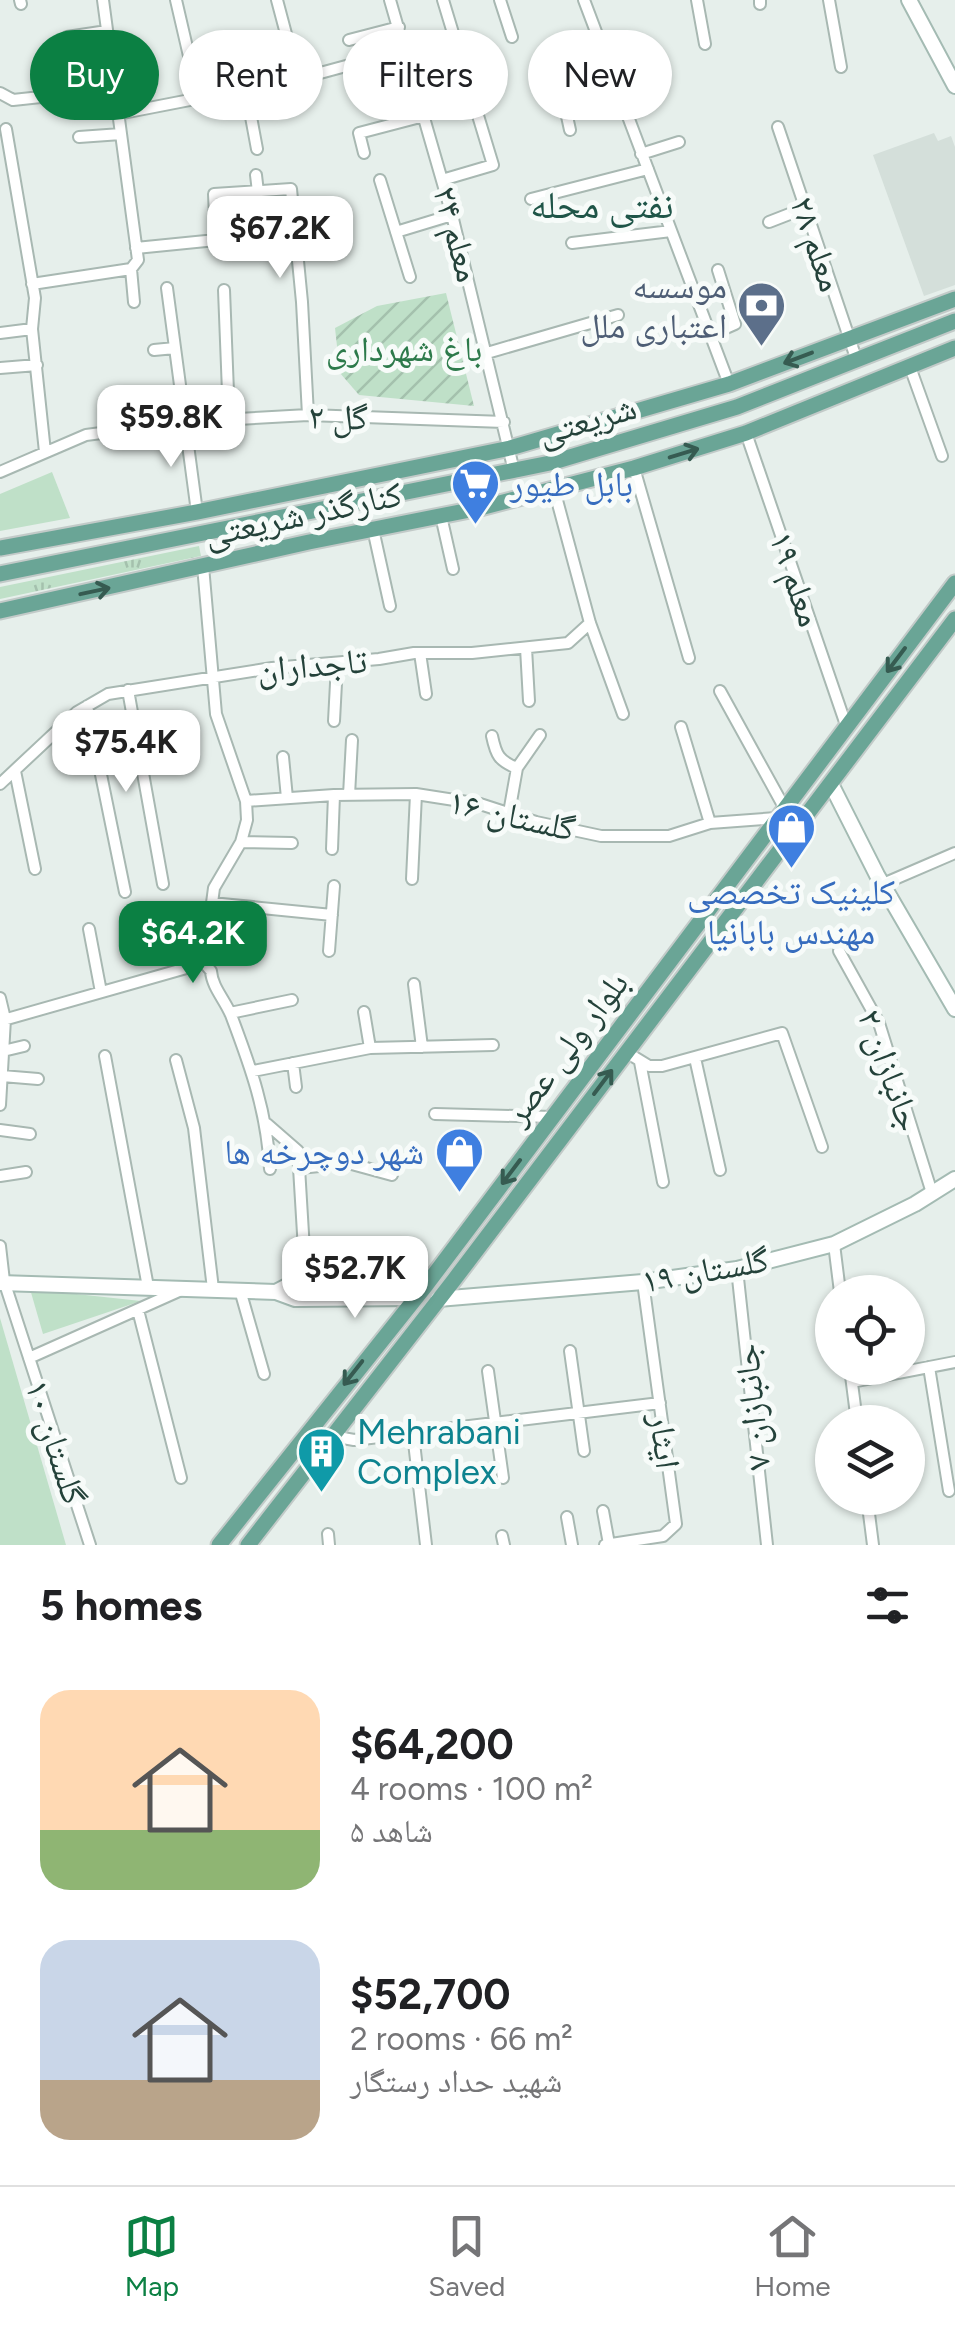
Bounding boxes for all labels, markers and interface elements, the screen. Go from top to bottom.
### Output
chip: Buy [30,30,159,120]
chip: Rent [179,30,323,120]
chip: Filters [343,30,508,120]
chip: New [528,30,672,120]
street label: معلم ۲۴ [422,181,490,287]
district label: نفتی محله [530,182,674,228]
street label: معلم ۲۸ [779,191,853,298]
pin: $67.2K [199,196,361,281]
text: $67.2K [229,209,331,247]
place label: موسسه اعتباری ملل [580,265,727,347]
bank icon: موسسه اعتباری ملل [736,280,788,348]
park label: باغ شهرداری [326,328,482,371]
one-way arrow [784,350,814,368]
pin: $59.8K [90,385,252,470]
street label: شریعتی [533,386,641,454]
street label: گل ۲ [308,395,368,439]
text: $59.8K [119,398,223,436]
one-way arrow [668,443,699,461]
supermarket icon: بابل طیور [449,458,501,526]
place label: بابل طیور [509,463,633,505]
street label: کنارگذر شریعتی [200,473,406,555]
street label: معلم ۱۹ [758,526,832,633]
one-way arrow [78,580,110,599]
street label: تاجداران [255,639,369,691]
one-way arrow [885,646,906,673]
pin: $75.4K [45,710,207,795]
text: $75.4K [74,723,178,761]
street label: گلستان ۱۶ [445,780,579,850]
shop icon: کلینیک تخصصی مهندس بابانیا [765,802,817,870]
place label: کلینیک تخصصی مهندس بابانیا [687,871,895,953]
pin: $64.2K [112,901,274,986]
text: $64.2K [141,914,245,952]
street label: بلوار ولی عصر [494,963,637,1134]
street label: جانبازان ۲ [849,1003,931,1137]
one-way arrow [592,1069,613,1096]
shop icon: شهر دوچرخه ها [433,1126,485,1194]
place label: شهر دوچرخه ها [224,1131,424,1173]
one-way arrow [501,1158,522,1185]
pin: $52.7K [274,1236,436,1321]
street label: گلستان ۱۹ [638,1238,772,1302]
text: $52.7K [304,1249,406,1287]
map controls [815,1275,925,1515]
button: locate [815,1275,925,1385]
street label: جانبازان ۷ [725,1342,779,1472]
one-way arrow [342,1360,364,1386]
street label: گلستان ۱۰ [16,1374,96,1510]
button: layers [815,1405,925,1515]
street label: ایثار [641,1410,689,1471]
place label: Mehrabani Complex [357,1411,521,1493]
building icon: Mehrabani Complex [296,1426,348,1494]
icon: filters [860,1578,915,1633]
text: 5 homes [40,1580,202,1631]
text: $64,200 [350,1719,514,1770]
icon: home [120,1730,240,1850]
text: 4 rooms · 100 m² [350,1770,593,1808]
text: شاهد ۵ [350,1812,433,1850]
text: $52,700 [350,1969,511,2020]
icon: home [120,1980,240,2100]
text: 2 rooms · 66 m² [350,2020,573,2058]
text: شهید حداد رستگار [350,2062,562,2100]
tab: Map [124,2209,179,2303]
tab: Saved [428,2209,505,2303]
tab: Home [754,2209,831,2303]

